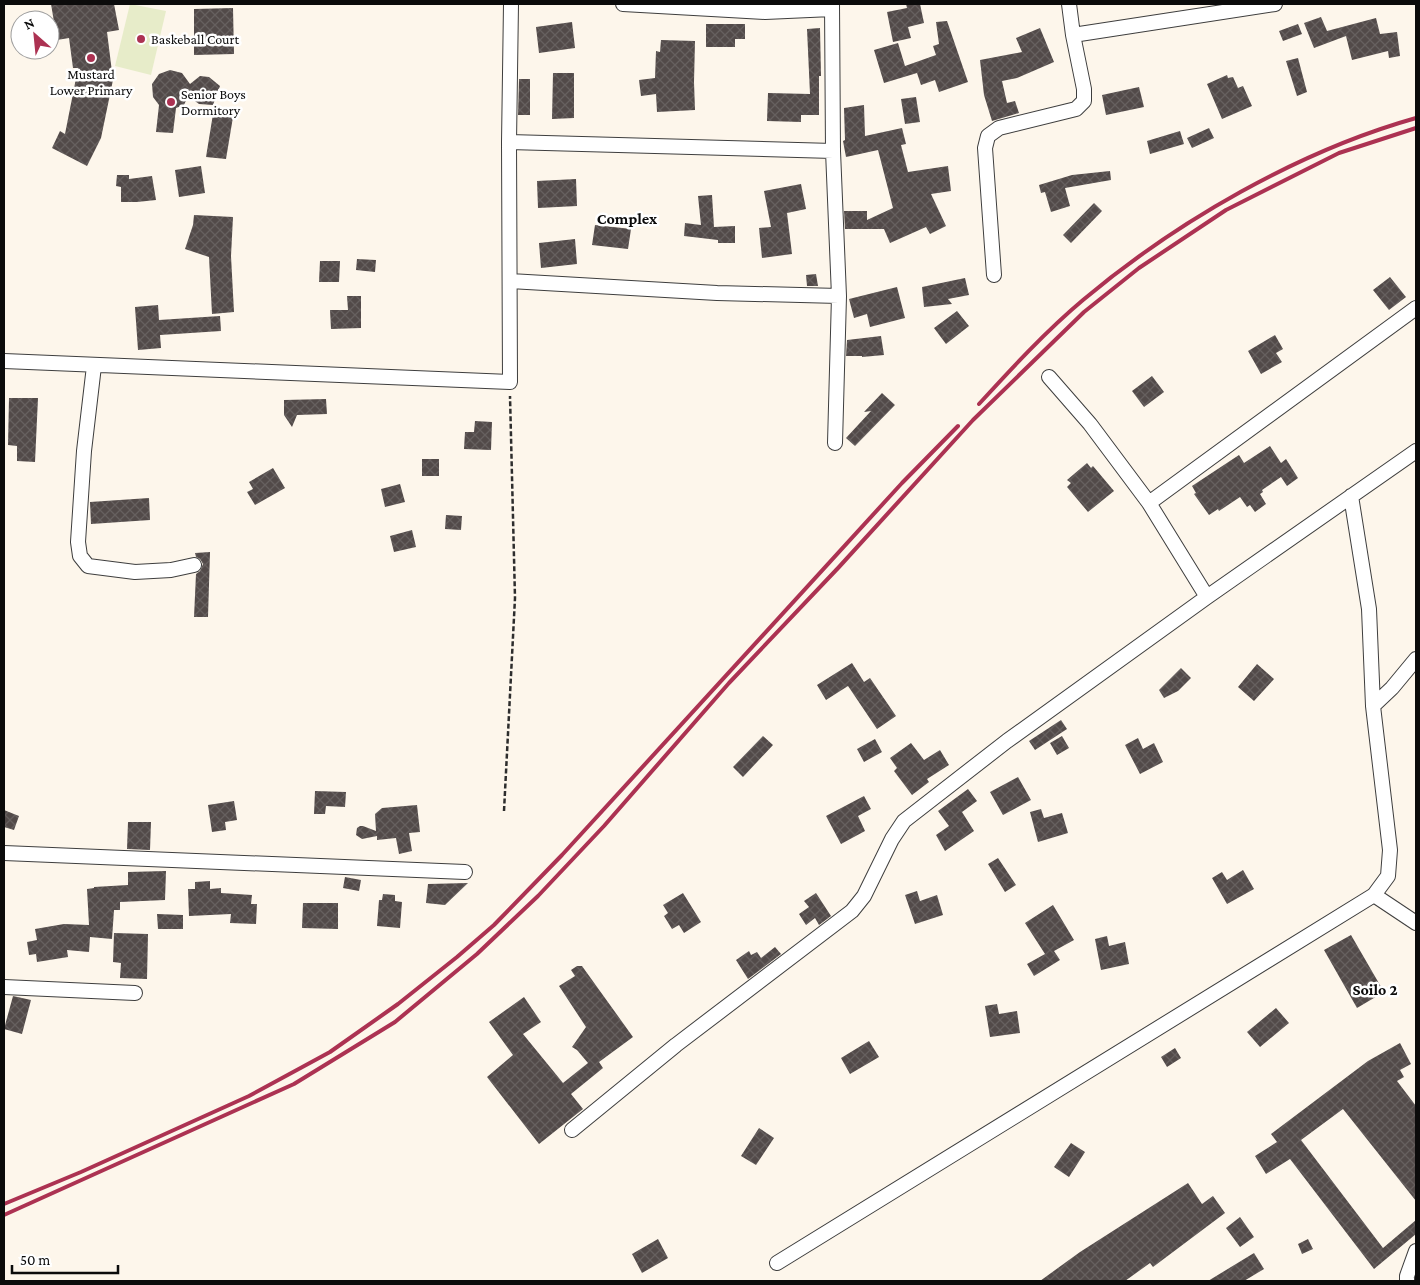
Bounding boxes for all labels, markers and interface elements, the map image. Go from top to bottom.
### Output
north arrow [10,10,60,60]
text: N [21,14,37,33]
place label: Baskeball Court [151,31,239,47]
marker: Baskeball Court [135,33,147,45]
marker: Mustard Lower Primary [85,52,97,64]
place label: Mustard Lower Primary [50,66,133,98]
place label: Senior Boys Dormitory [181,86,246,118]
marker: Senior Boys Dormitory [165,96,177,108]
district label: Complex [597,210,658,227]
district label: Soilo 2 [1352,981,1398,998]
scale bar [12,1242,119,1274]
text: 50 m [20,1252,50,1268]

